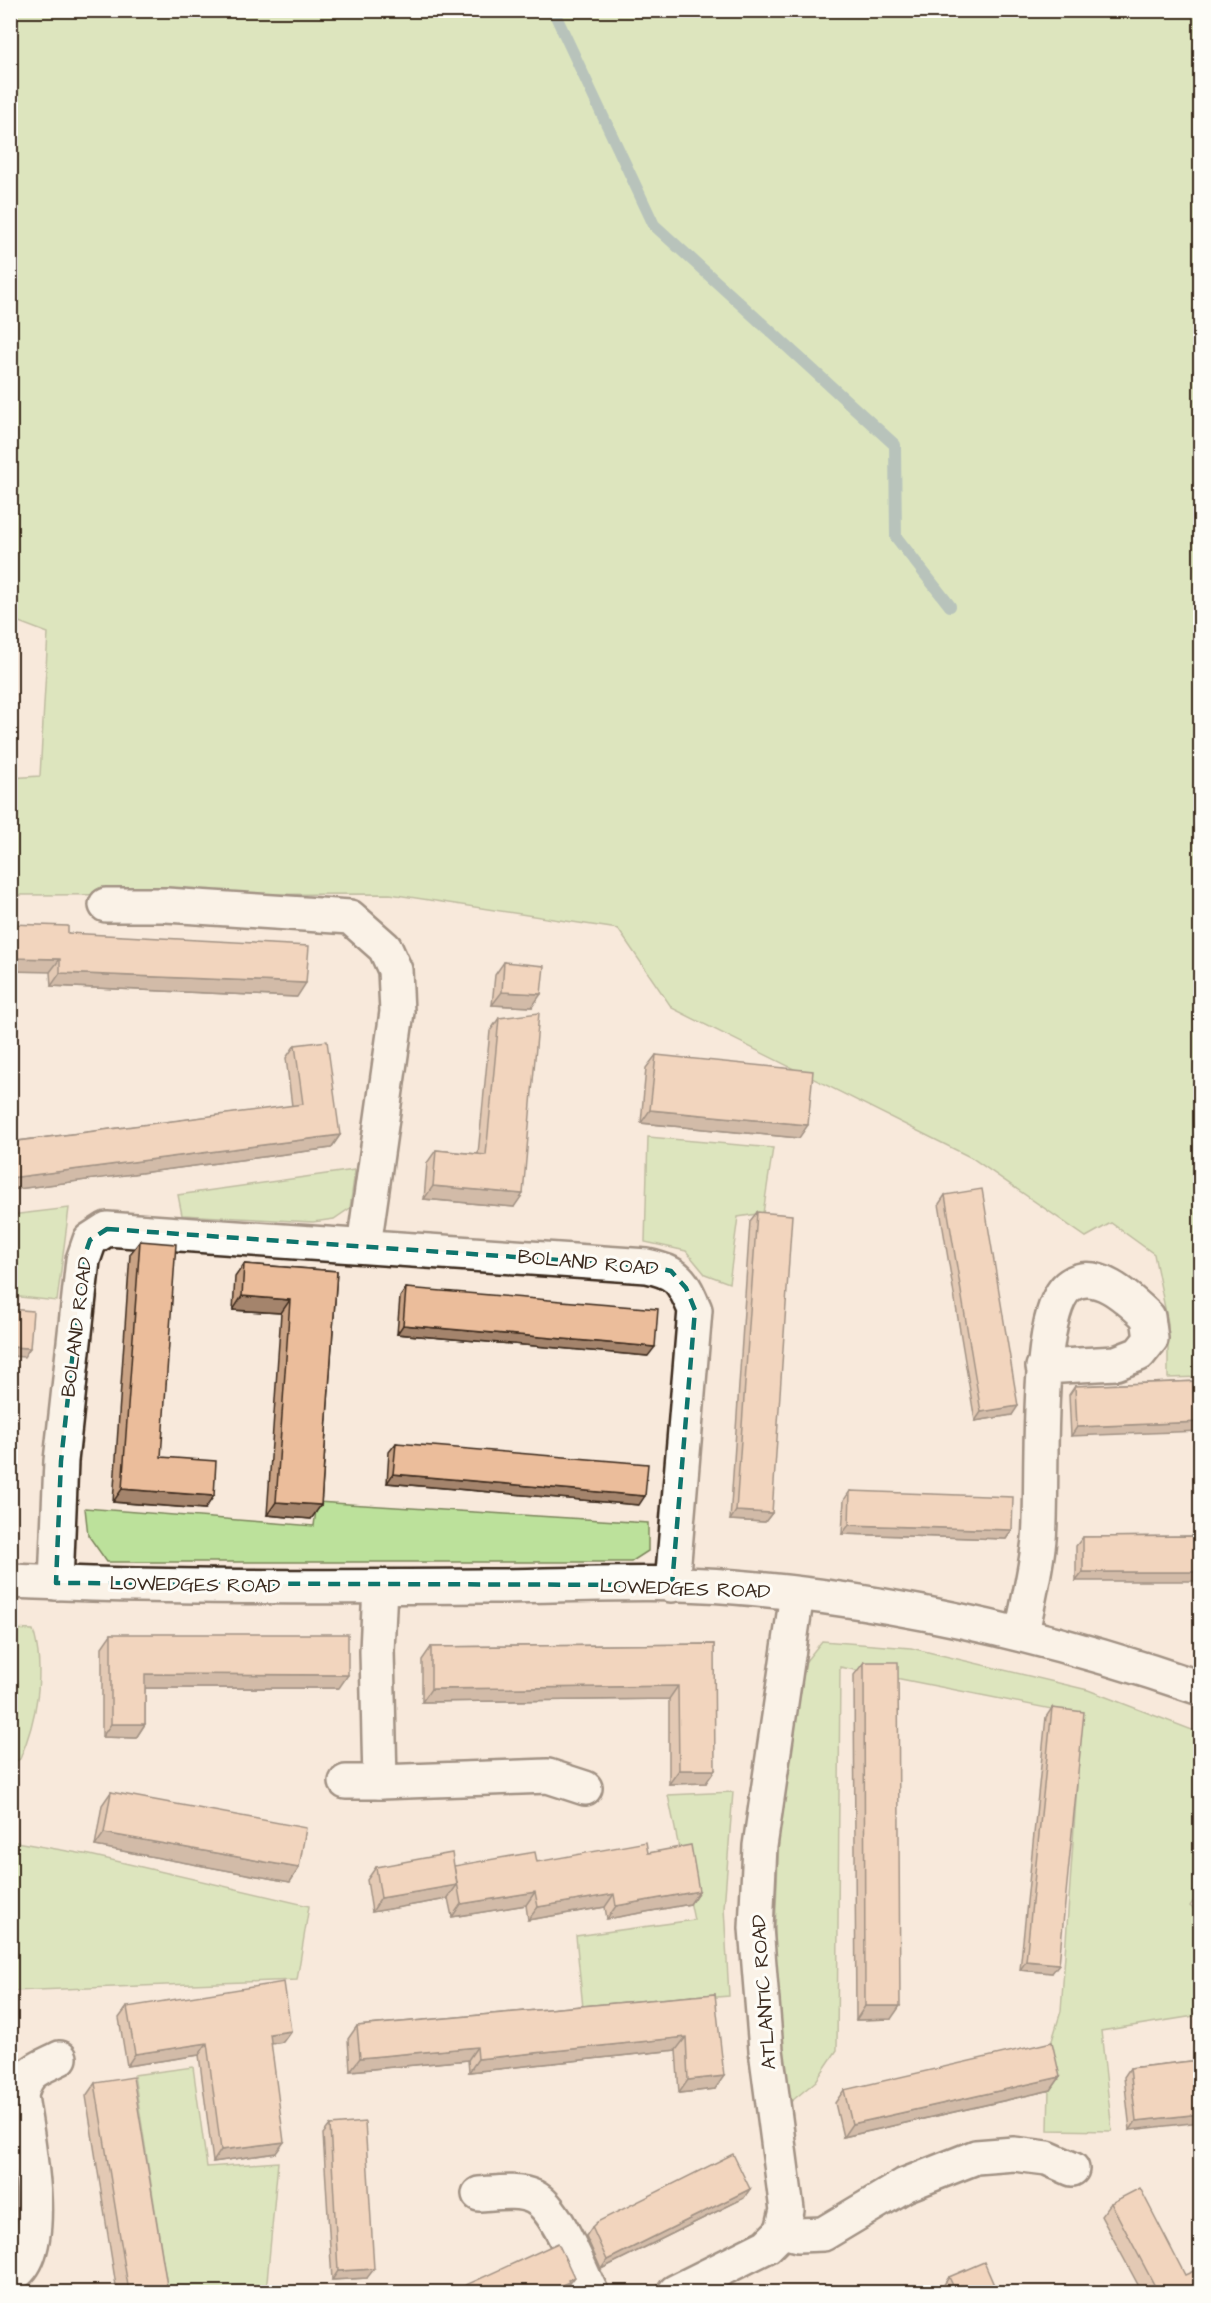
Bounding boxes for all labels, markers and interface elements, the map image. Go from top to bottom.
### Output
street label: BOLAND ROAD [516,1243,660,1283]
street label: BOLAND ROAD [54,1255,100,1399]
street label: LOWEDGES ROAD [109,1570,281,1600]
street label: LOWEDGES ROAD [599,1572,771,1606]
street label: ATLANTIC ROAD [745,1913,783,2071]

